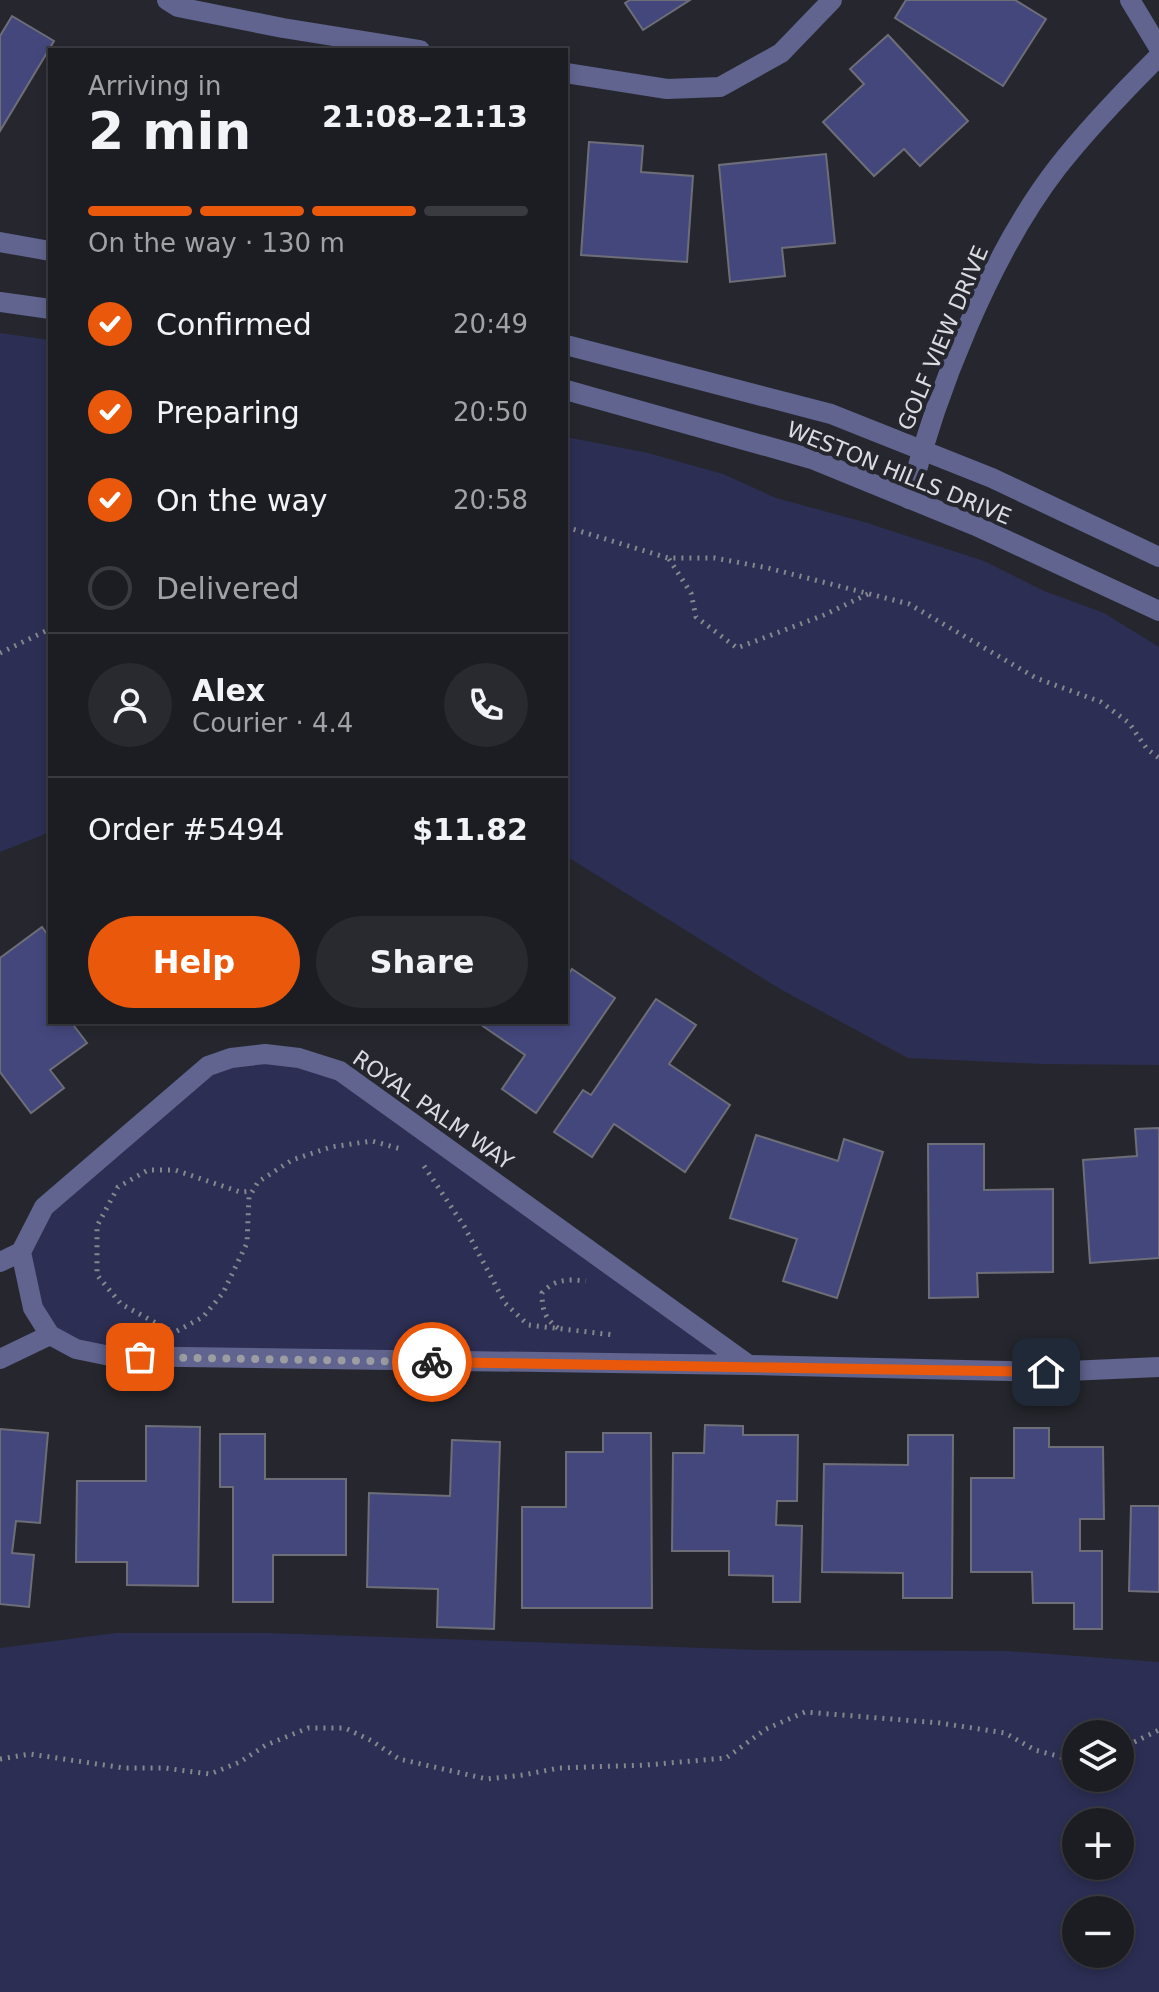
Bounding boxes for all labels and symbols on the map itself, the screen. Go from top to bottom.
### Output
street label: GOLF VIEW DRIVE [893,242,993,434]
street label: WESTON HILLS DRIVE [783,416,1015,530]
street label: ROYAL PALM WAY [348,1045,518,1175]
courier [392,1322,472,1402]
pin [106,1323,174,1391]
pin [1012,1338,1080,1406]

